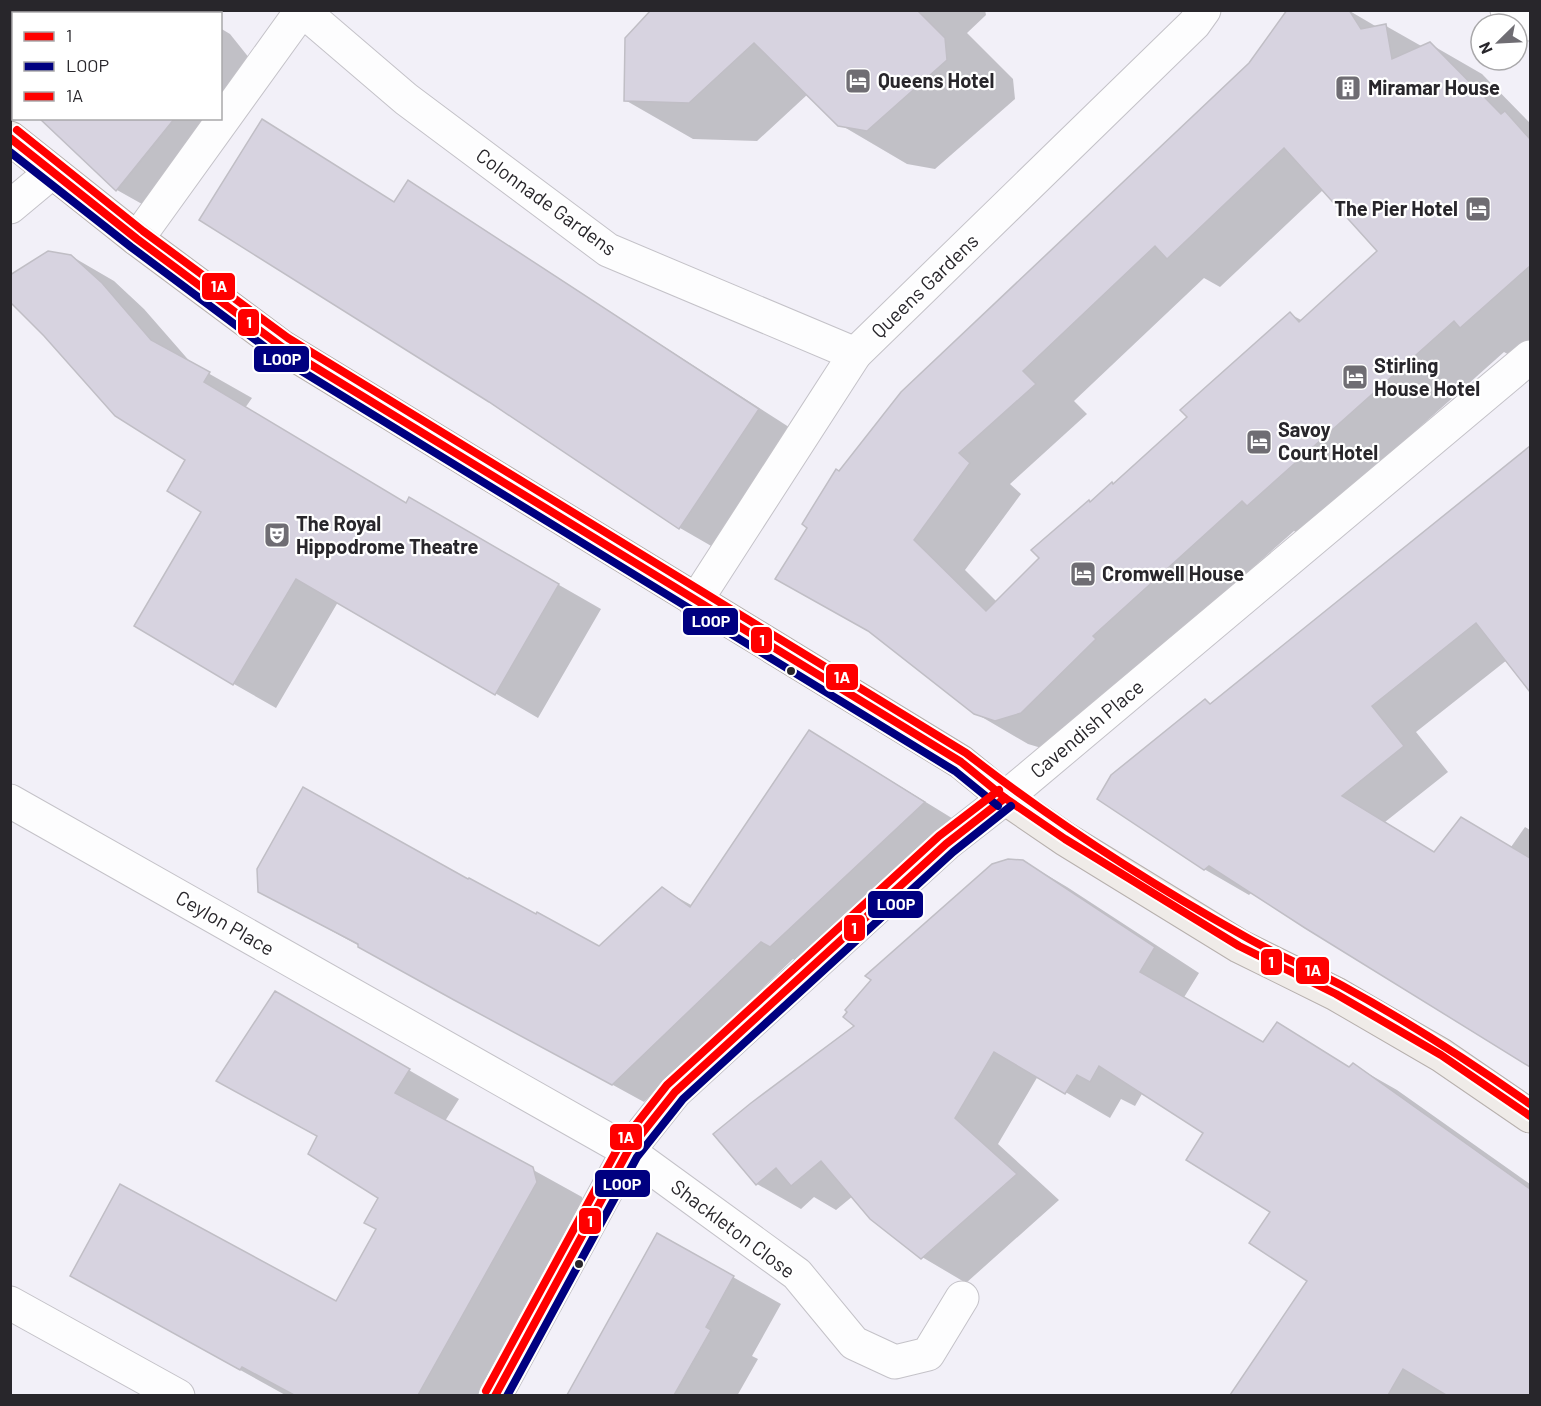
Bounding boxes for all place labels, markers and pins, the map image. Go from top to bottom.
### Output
hotel icon: Queens Hotel [843,66,873,96]
place label: Queens Hotel [878,68,994,92]
building icon: Miramar House [1333,73,1363,103]
place label: Miramar House [1368,75,1500,99]
hotel icon: The Pier Hotel [1463,194,1493,224]
place label: The Pier Hotel [1334,196,1458,220]
place label: Stirling House Hotel [1374,353,1480,400]
hotel icon: Stirling House Hotel [1340,362,1370,392]
place label: Savoy Court Hotel [1278,417,1378,464]
hotel icon: Savoy Court Hotel [1244,427,1274,457]
place label: The Royal Hippodrome Theatre [296,511,479,558]
theatre icon: The Royal Hippodrome Theatre [262,520,292,550]
hotel icon: Cromwell House [1068,559,1098,589]
place label: Cromwell House [1102,561,1244,585]
unlabelled marker [785,665,797,677]
unlabelled marker [573,1258,585,1270]

